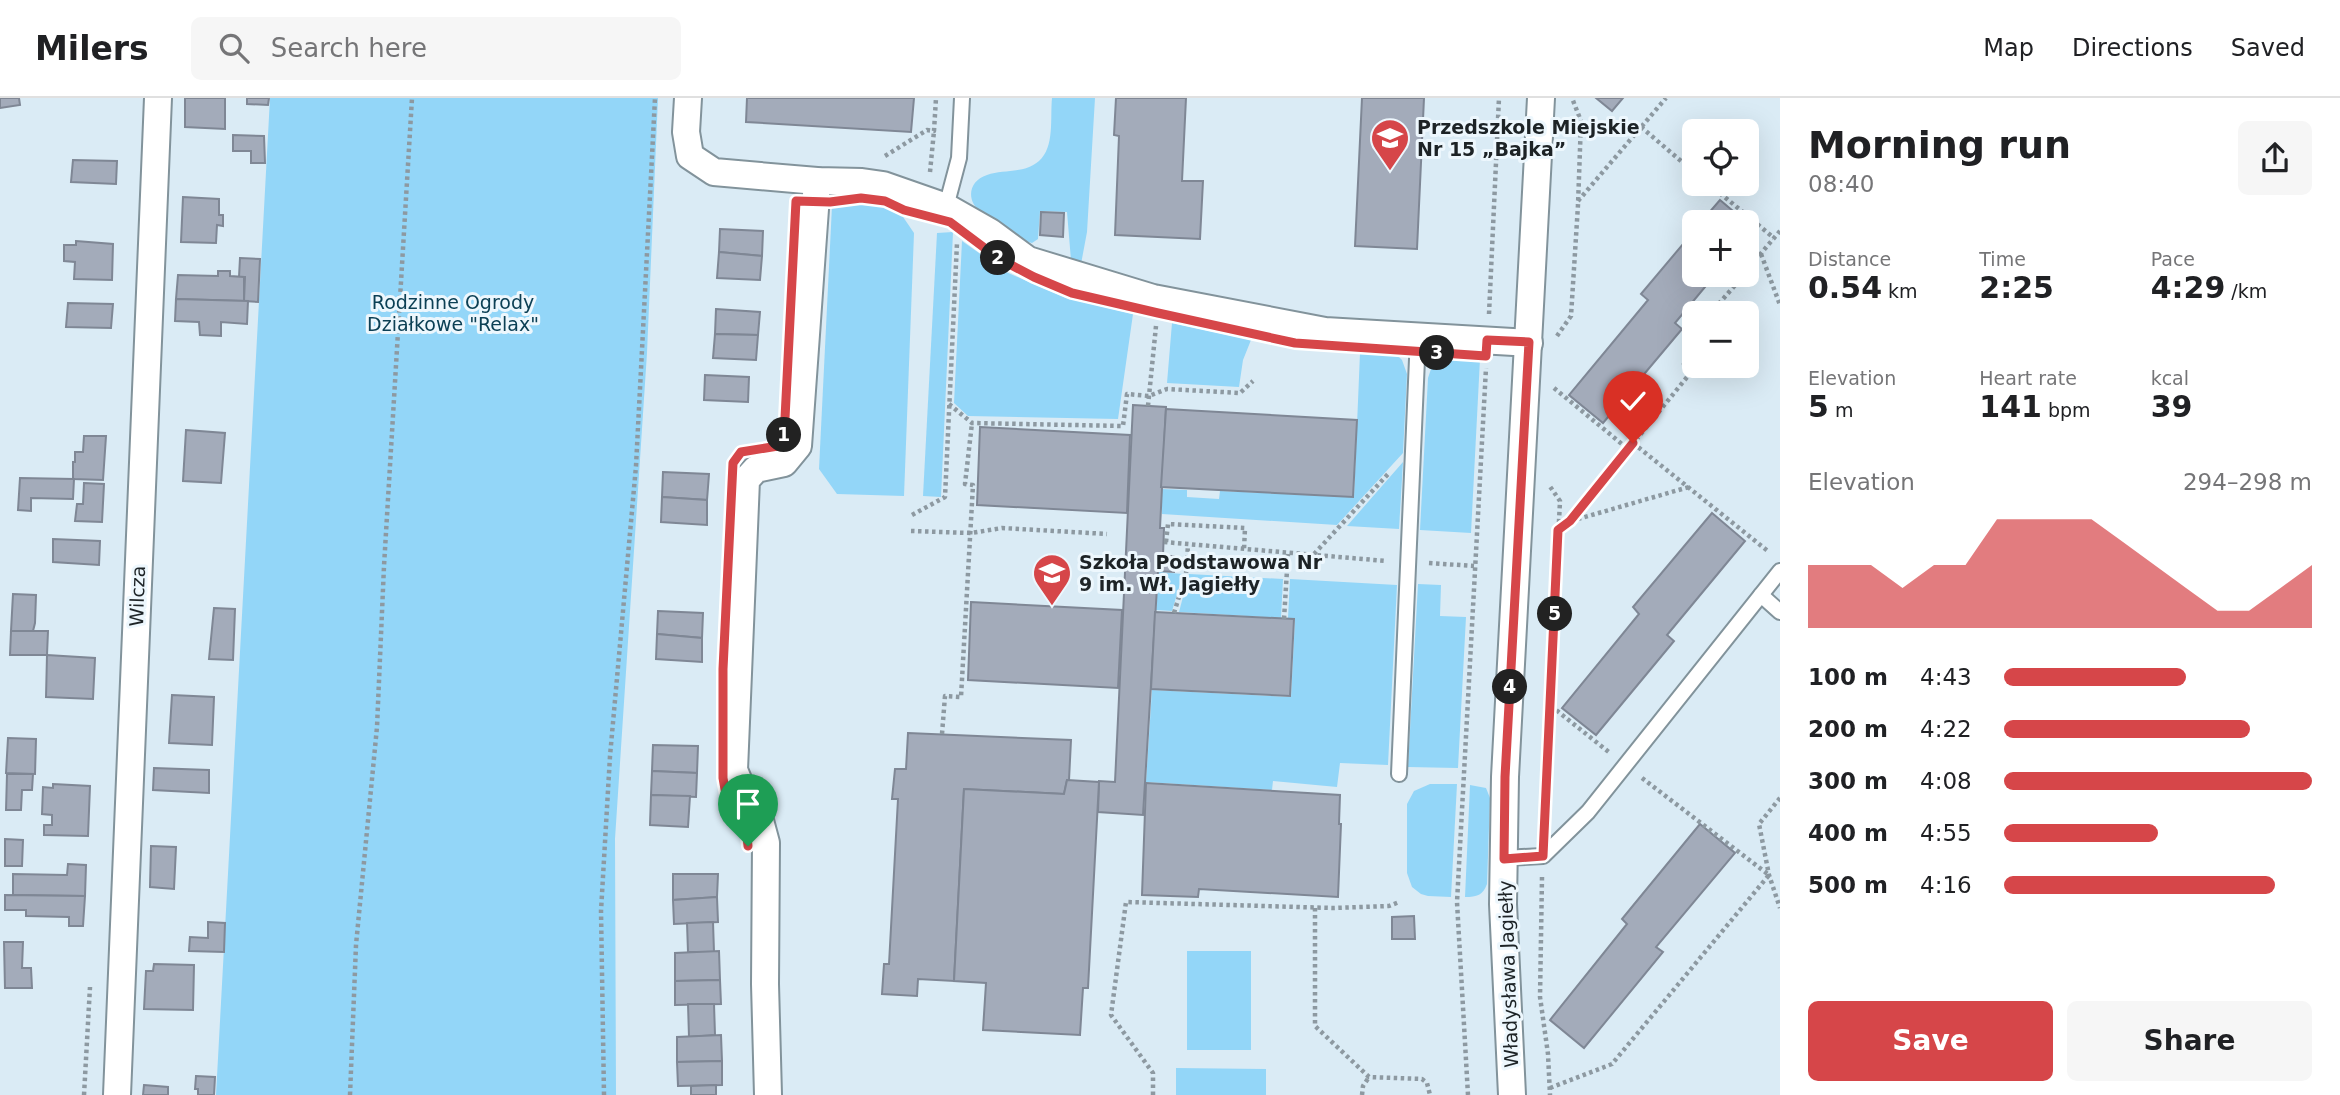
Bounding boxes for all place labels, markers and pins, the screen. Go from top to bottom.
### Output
place label: Przedszkole Miejskie Nr 15 „Bajka” [1417,116,1640,160]
school or university icon: Przedszkole Miejskie Nr 15 „Bajka” [1369,117,1411,172]
pin: 2 [981,240,1016,276]
pin: 3 [1420,336,1454,370]
pin [1603,371,1663,443]
pin: 1 [766,418,802,452]
place label: Szkoła Podstawowa Nr 9 im. Wł. Jagiełły [1079,551,1323,595]
school or university icon: Szkoła Podstawowa Nr 9 im. Wł. Jagiełły [1031,552,1073,607]
pin: 5 [1538,596,1572,632]
pin: 4 [1492,670,1528,704]
pin [718,774,778,846]

